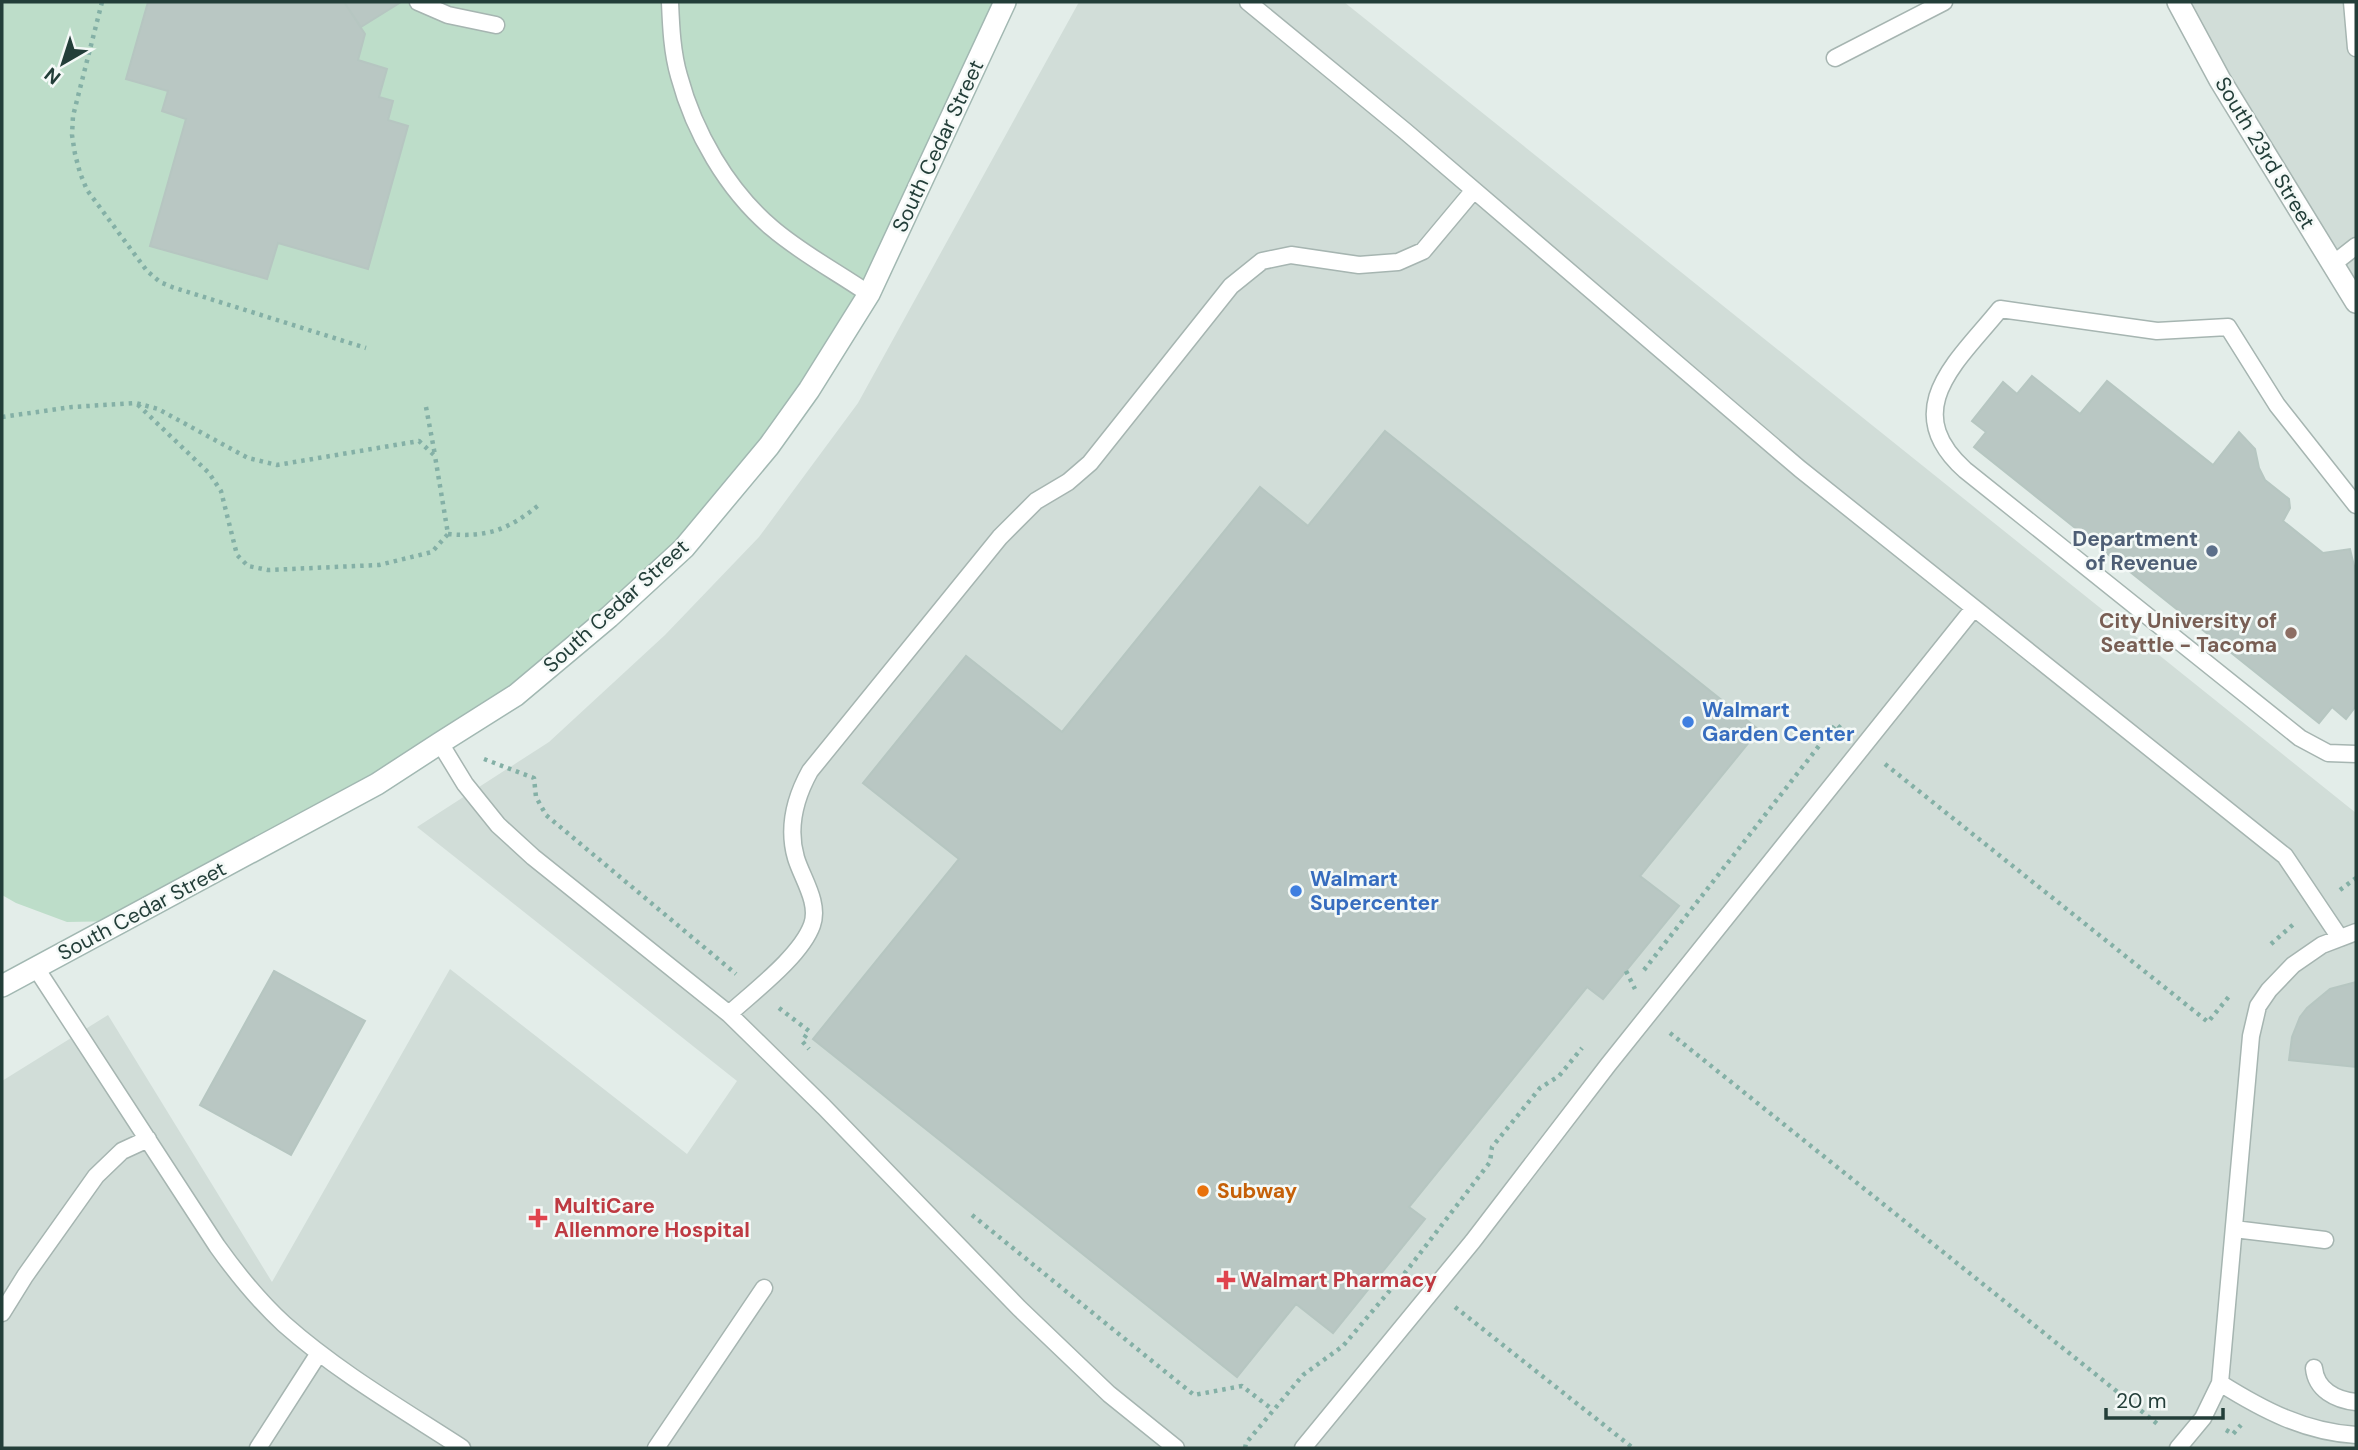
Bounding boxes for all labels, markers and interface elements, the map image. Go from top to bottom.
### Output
north arrow [28,28,98,98]
street label: South Cedar Street [886,55,990,237]
text: N [39,62,66,90]
street label: South 23rd Street [2209,72,2321,234]
place label: Department of Revenue [2072,525,2198,577]
street label: South Cedar Street [537,533,695,679]
marker: Department of Revenue [2204,543,2220,559]
place label: City University of Seattle - Tacoma [2099,607,2277,659]
marker: City University of Seattle - Tacoma [2283,625,2299,641]
place label: Walmart Garden Center [1702,696,1855,748]
marker: Walmart Garden Center [1680,714,1696,730]
street label: South Cedar Street [53,855,231,967]
place label: Walmart Supercenter [1310,865,1439,917]
marker: Walmart Supercenter [1288,883,1304,899]
place label: Subway [1217,1177,1298,1205]
marker: Subway [1195,1183,1211,1199]
place label: MultiCare Allenmore Hospital [554,1192,750,1244]
marker: MultiCare Allenmore Hospital [528,1208,548,1228]
place label: Walmart Pharmacy [1240,1266,1437,1294]
marker: Walmart Pharmacy [1218,1272,1234,1288]
scale bar [2106,1376,2223,1420]
text: 20 m [2116,1387,2167,1415]

